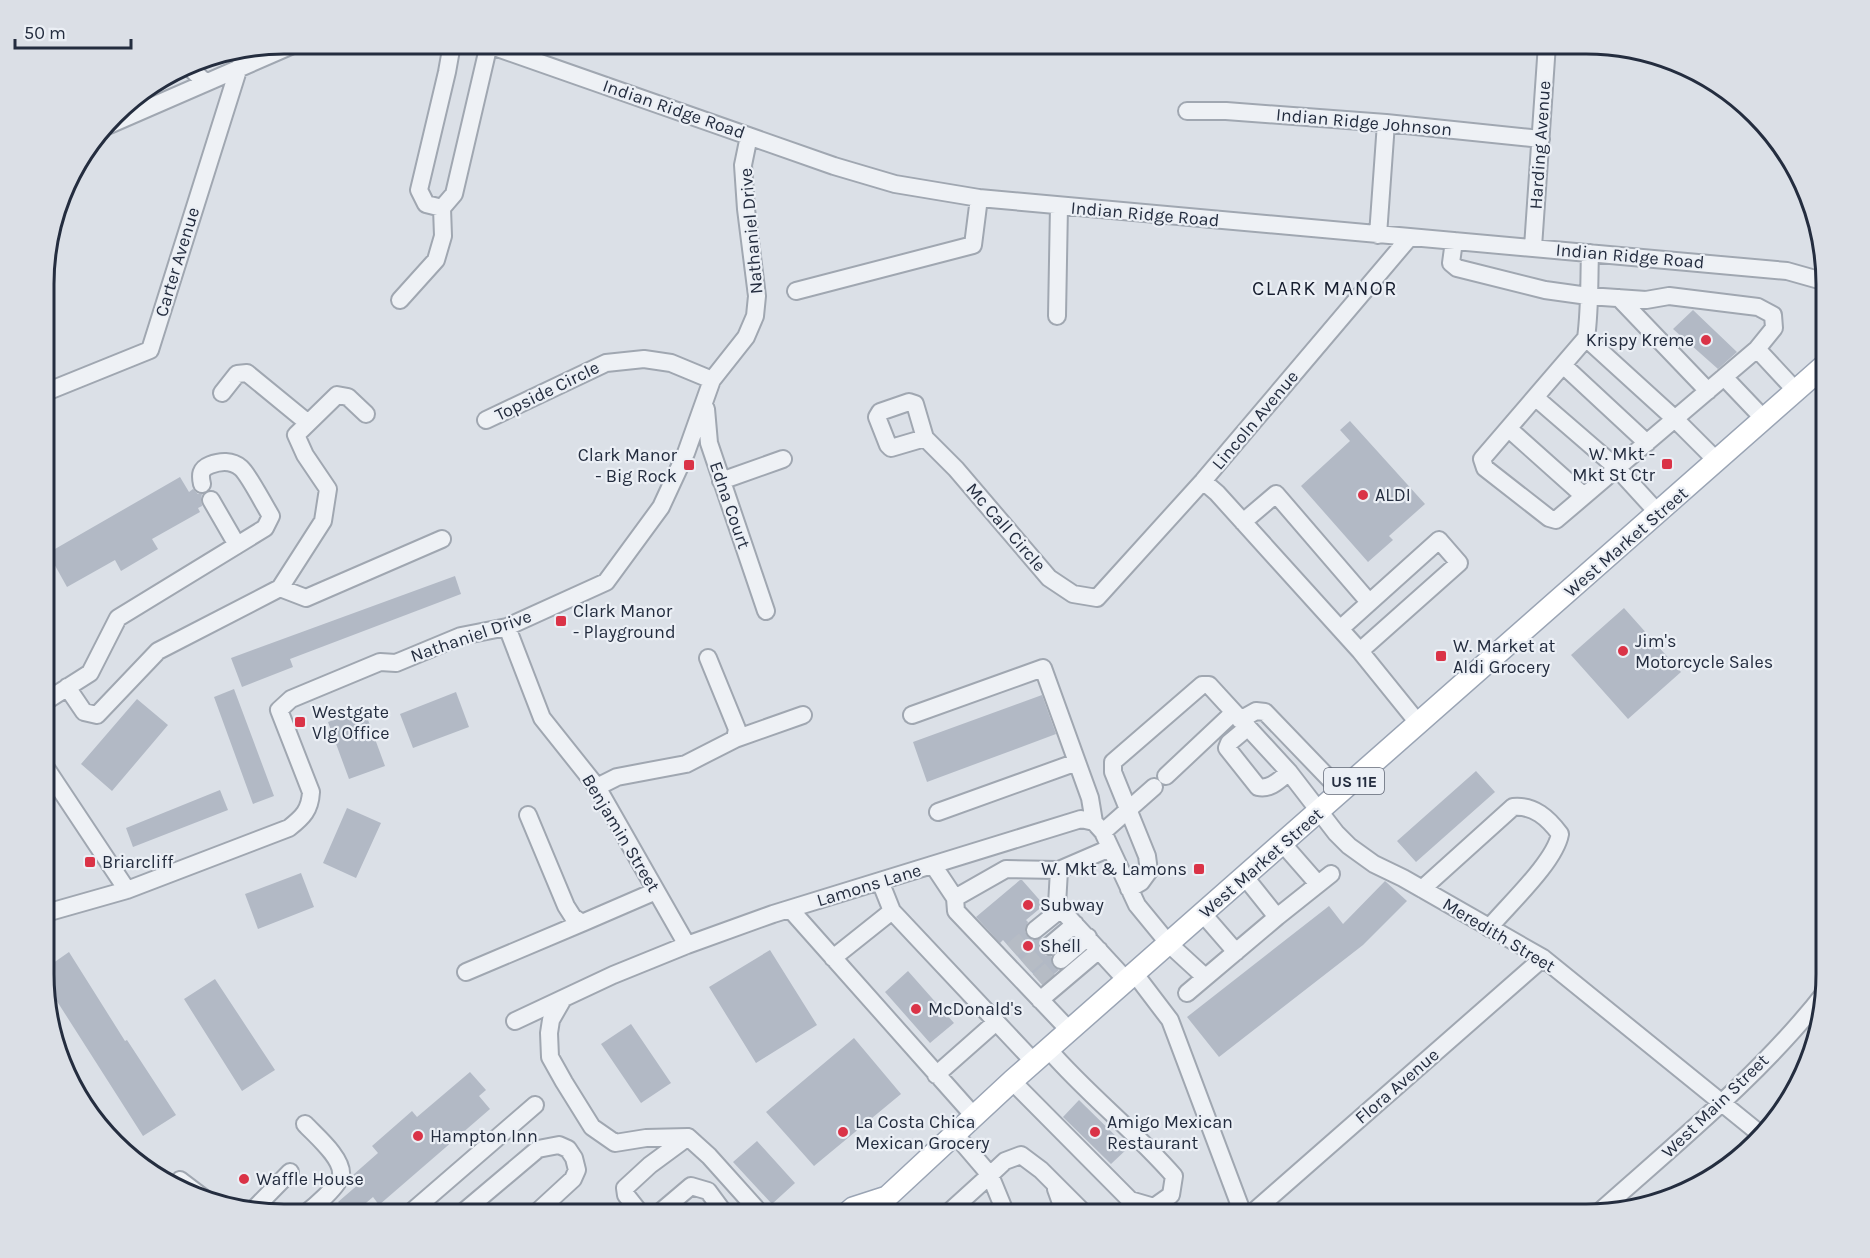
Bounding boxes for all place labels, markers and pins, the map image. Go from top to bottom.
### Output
place label: Krispy Kreme [1586,329,1694,351]
marker: Krispy Kreme [1699,333,1713,347]
place label: W. Mkt - Mkt St Ctr [1572,443,1655,486]
place label: Clark Manor - Big Rock [578,444,677,487]
marker: W. Mkt - Mkt St Ctr [1660,457,1674,471]
marker: Clark Manor - Big Rock [682,458,696,472]
place label: ALDI [1375,484,1411,506]
marker: ALDI [1356,488,1370,502]
place label: Clark Manor - Playground [573,600,676,643]
marker: Clark Manor - Playground [554,614,568,628]
place label: Jim's Motorcycle Sales [1635,630,1773,673]
place label: W. Market at Aldi Grocery [1453,635,1556,678]
marker: Jim's Motorcycle Sales [1616,644,1630,658]
marker: W. Market at Aldi Grocery [1434,649,1448,663]
place label: Westgate Vlg Office [312,701,389,744]
marker: Westgate Vlg Office [293,715,307,729]
place label: Briarcliff [102,851,174,873]
marker: Briarcliff [83,855,97,869]
place label: W. Mkt & Lamons [1041,858,1187,880]
marker: W. Mkt & Lamons [1192,862,1206,876]
place label: Subway [1040,894,1104,916]
marker: Subway [1021,898,1035,912]
place label: Shell [1040,935,1081,957]
marker: Shell [1021,939,1035,953]
place label: McDonald's [928,998,1023,1020]
marker: McDonald's [909,1002,923,1016]
place label: La Costa Chica Mexican Grocery [855,1111,990,1154]
place label: Amigo Mexican Restaurant [1107,1111,1233,1154]
place label: Hampton Inn [430,1125,538,1147]
marker: La Costa Chica Mexican Grocery [836,1125,850,1139]
marker: Amigo Mexican Restaurant [1088,1125,1102,1139]
marker: Hampton Inn [411,1129,425,1143]
place label: Waffle House [256,1168,364,1190]
marker: Waffle House [237,1172,251,1186]

